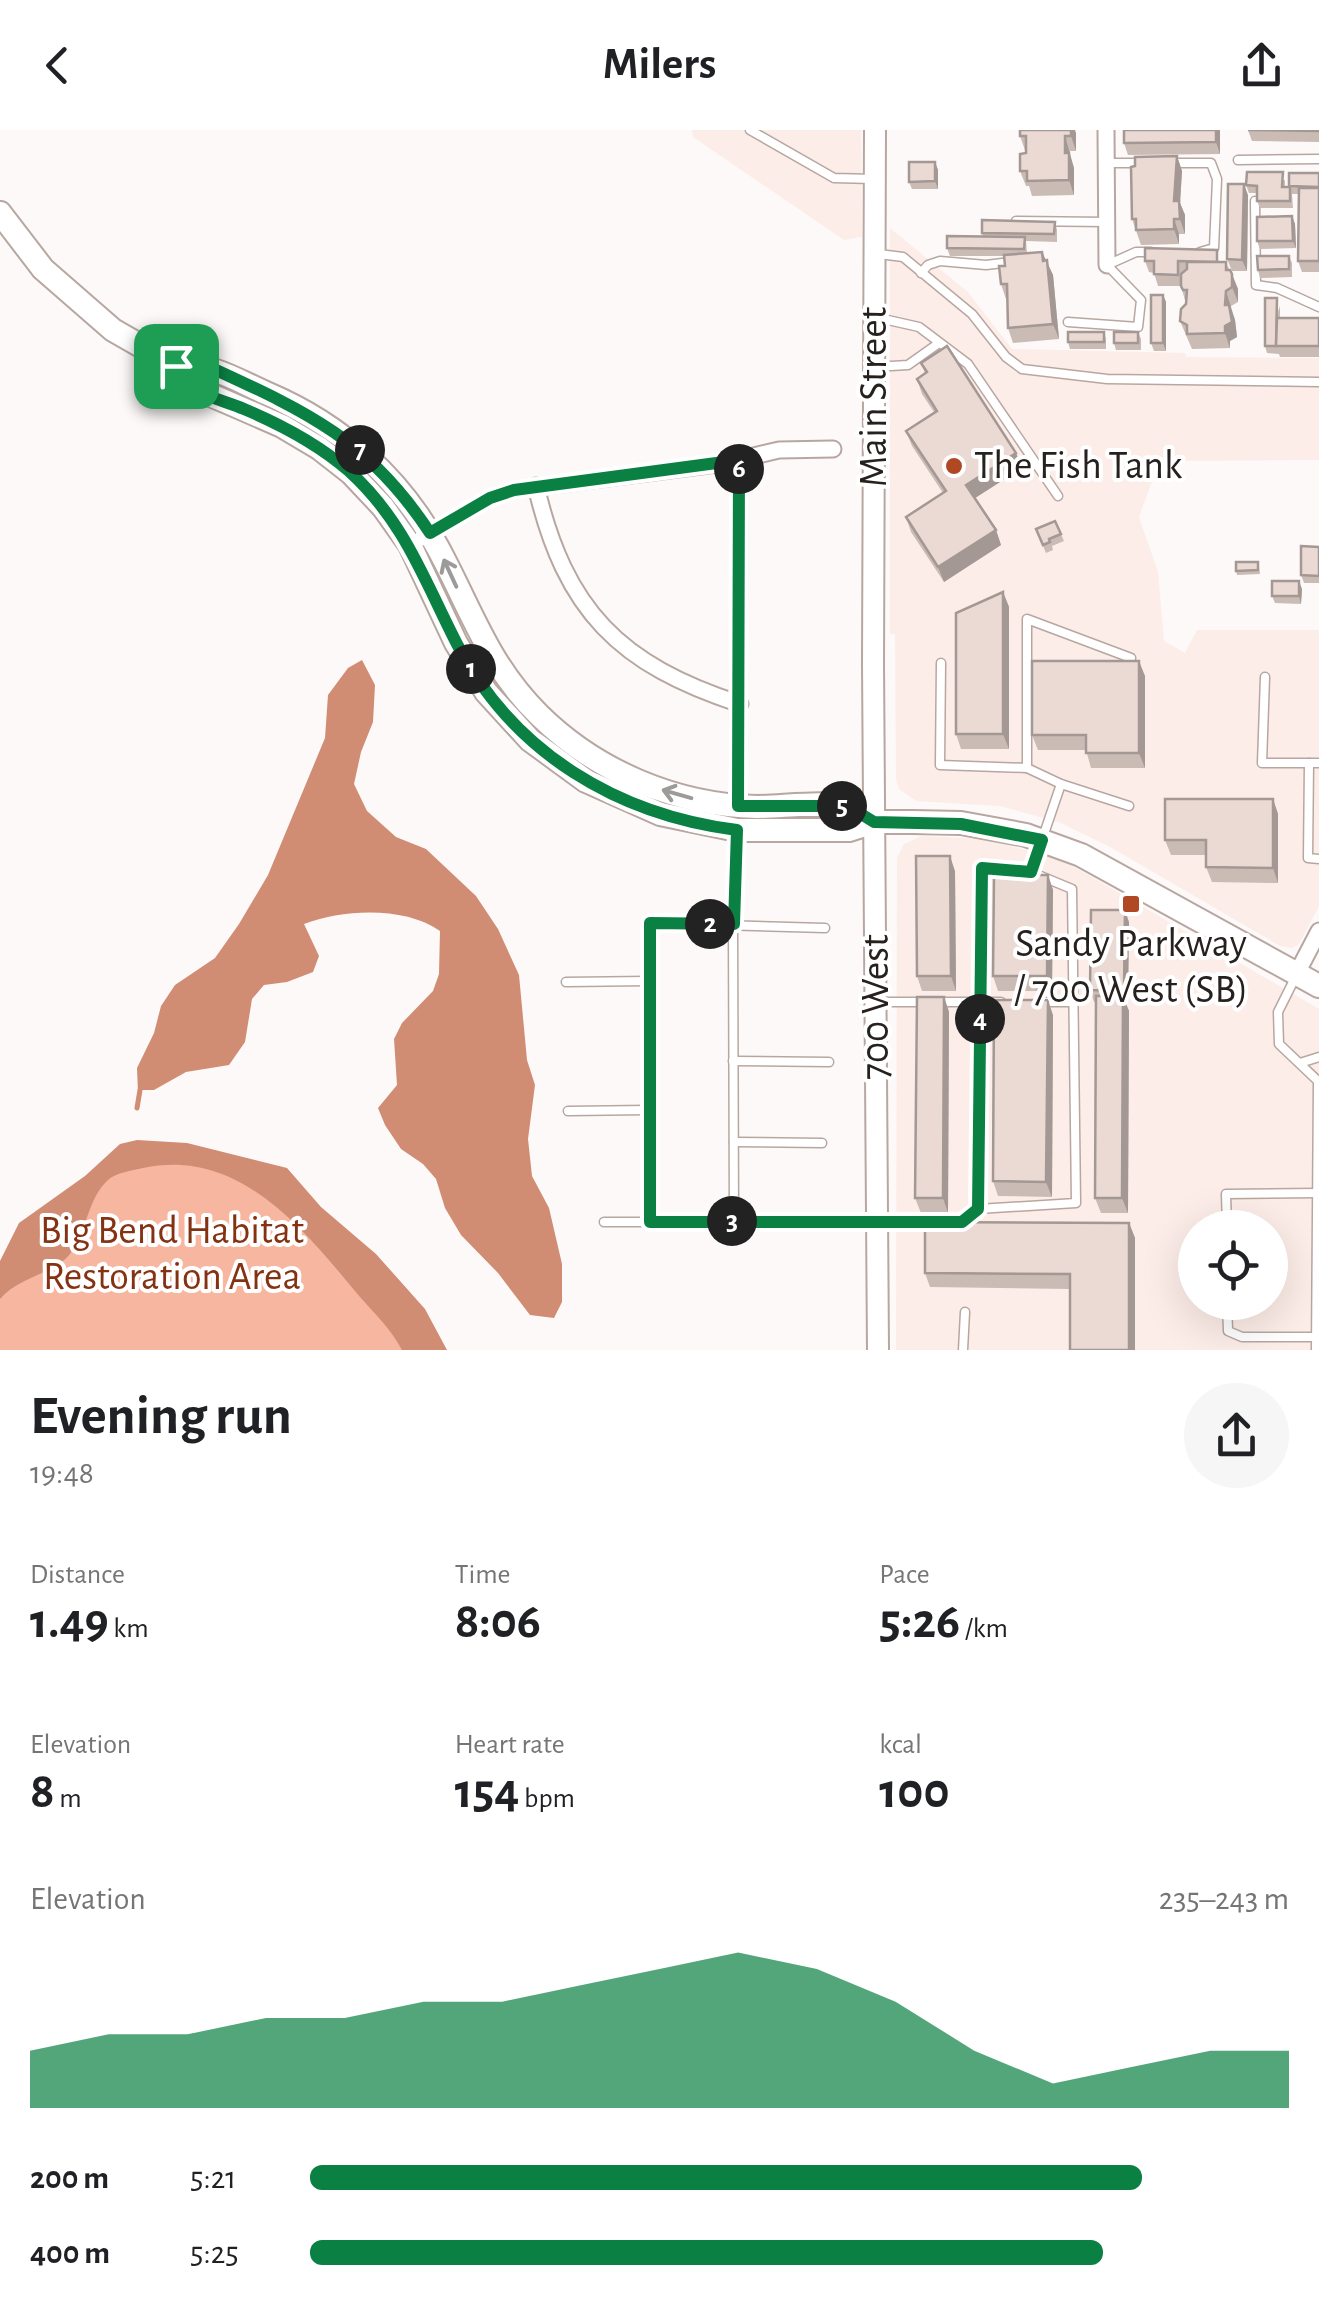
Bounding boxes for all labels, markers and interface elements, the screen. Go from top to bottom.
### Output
icon: back [30,38,85,93]
icon: share [1234,38,1289,93]
text: Milers [603,42,716,87]
street label: Main Street [854,306,894,487]
pin [134,324,219,409]
icon: arrive [149,339,204,394]
pin: 7 [335,425,385,475]
text: 7 [354,436,366,464]
pin: 6 [714,444,764,494]
place label: The Fish Tank [974,446,1182,486]
text: 6 [732,455,746,483]
marker: The Fish Tank [943,455,965,477]
one-way arrow [439,559,458,589]
pin: 1 [446,644,496,694]
text: 1 [466,655,476,683]
pin: 5 [817,781,867,831]
one-way arrow [662,784,693,803]
text: 5 [836,792,848,820]
marker: Sandy Parkway / 700 West (SB) [1120,893,1142,915]
pin: 2 [685,899,735,949]
text: 2 [703,910,717,938]
place label: Sandy Parkway / 700 West (SB) [1014,924,1248,1010]
street label: 700 West [856,934,896,1080]
pin: 4 [955,994,1005,1044]
text: 4 [973,1005,987,1033]
pin: 3 [707,1196,757,1246]
text: 3 [726,1207,738,1235]
map controls [1178,1210,1288,1320]
button: locate [1178,1210,1288,1320]
park label: Big Bend Habitat Restoration Area [40,1211,304,1297]
button: share [1184,1383,1289,1488]
text: Evening run [30,1389,292,1444]
text: 19:48 [30,1457,94,1489]
text: Distance [30,1561,125,1589]
text: Time [455,1561,510,1589]
text: Pace [879,1561,930,1589]
text: 1.49 [30,1597,109,1647]
text: 8:06 [455,1597,541,1647]
text: 5:26 [879,1597,960,1647]
text: km [109,1615,149,1643]
text: /km [960,1615,1008,1643]
text: Elevation [30,1731,131,1759]
text: Heart rate [455,1731,565,1759]
text: kcal [879,1731,922,1759]
text: 8 [30,1767,55,1817]
text: 154 [455,1767,519,1817]
text: 100 [879,1767,949,1817]
text: m [55,1785,82,1813]
text: bpm [519,1785,575,1813]
text: Elevation [30,1883,146,1915]
text: 235–243 m [1159,1883,1289,1915]
text: 200 m [30,2162,109,2194]
text: 5:21 [190,2162,236,2194]
text: 400 m [30,2237,110,2269]
text: 5:25 [190,2237,239,2269]

